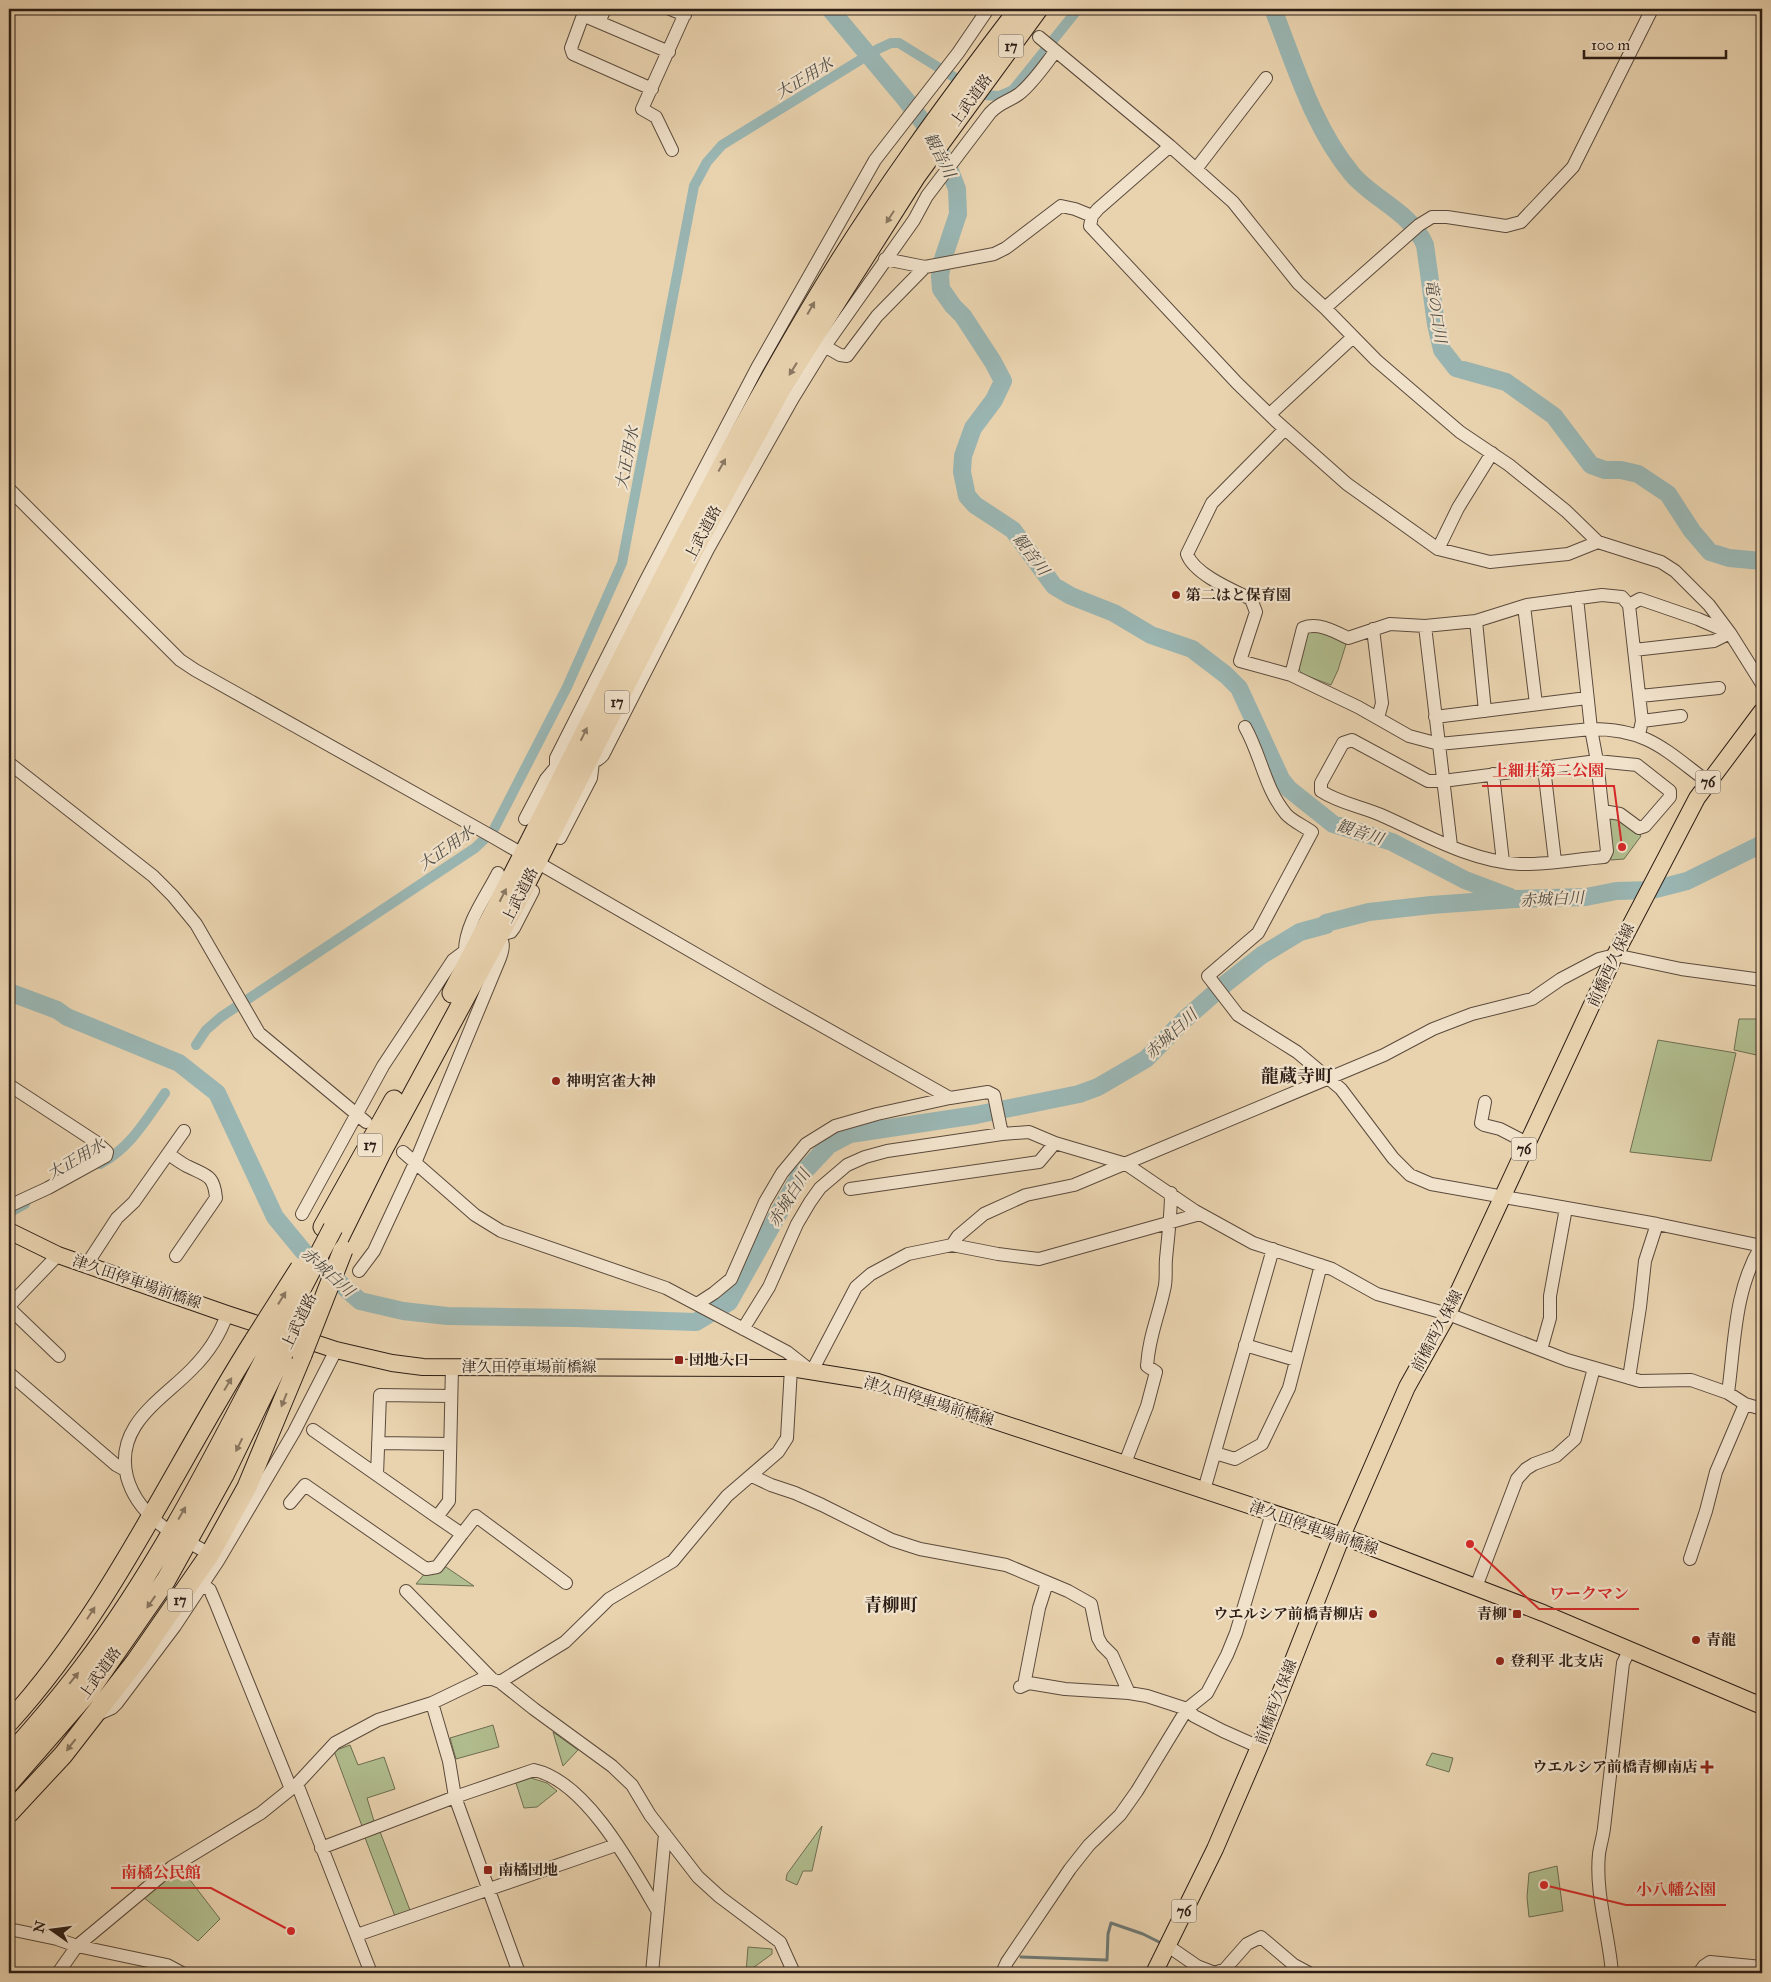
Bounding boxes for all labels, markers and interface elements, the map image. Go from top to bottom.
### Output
scale bar [1584,28,1726,60]
road number: 17 [998,34,1024,58]
text: 100 m [1591,36,1631,54]
water label: 大正用水 [772,52,838,103]
street label: 上武道路 [946,70,996,130]
water label: 観音川 [921,129,960,182]
one-way arrow [885,211,894,224]
water label: 竜の口川 [1422,278,1451,346]
one-way arrow [807,301,815,316]
one-way arrow [788,362,798,376]
water label: 大正用水 [612,423,643,491]
one-way arrow [718,458,726,472]
street label: 上武道路 [681,502,725,564]
water label: 観音川 [1009,529,1054,580]
place label: 第二はと保育園 [1186,586,1291,604]
marker: 第二はと保育園 [1170,589,1182,601]
road number: 17 [604,690,630,714]
one-way arrow [581,727,589,741]
callout: 上細井第二公園 [1482,755,1614,786]
text: 上細井第二公園 [1492,761,1604,780]
road number: 76 [1696,770,1720,794]
water label: 観音川 [1334,816,1388,849]
water label: 大正用水 [414,821,479,874]
street label: 上武道路 [498,864,542,926]
one-way arrow [499,888,507,902]
water label: 赤城白川 [1520,888,1586,910]
street label: 前橋西久保線 [1584,920,1638,1010]
water label: 赤城白川 [1141,1004,1202,1063]
district label: 龍蔵寺町 [1261,1065,1333,1087]
place label: 神明宮雀大神 [566,1072,656,1090]
marker: 神明宮雀大神 [550,1075,562,1087]
water label: 大正用水 [44,1134,110,1183]
road number: 17 [358,1134,382,1156]
road number: 76 [1512,1138,1536,1160]
water label: 赤城白川 [764,1164,815,1230]
water label: 赤城白川 [298,1244,360,1302]
street label: 津久田停車場前橋線 [70,1252,204,1312]
street label: 前橋西久保線 [1408,1287,1466,1375]
street label: 上武道路 [278,1290,320,1352]
one-way arrow [277,1291,286,1304]
place label: 団地入口 [689,1351,749,1369]
marker: 団地入口 [673,1354,685,1366]
street label: 津久田停車場前橋線 [461,1358,597,1376]
street label: 津久田停車場前橋線 [862,1373,996,1429]
one-way arrow [223,1377,232,1390]
one-way arrow [279,1393,287,1408]
one-way arrow [235,1438,243,1452]
street label: 津久田停車場前橋線 [1247,1498,1381,1558]
one-way arrow [178,1507,187,1520]
callout: ワークマン [1539,1578,1639,1609]
text: ワークマン [1549,1584,1629,1603]
road number: 17 [168,1588,192,1612]
district label: 青柳町 [864,1594,918,1616]
one-way arrow [146,1595,156,1609]
place label: ウエルシア前橋青柳店 [1213,1605,1363,1623]
place label: 青柳 [1477,1605,1507,1623]
one-way arrow [86,1607,96,1620]
marker: ウエルシア前橋青柳店 [1367,1608,1379,1620]
marker: 青柳 [1511,1608,1523,1620]
place label: 青龍 [1706,1631,1736,1649]
marker: 青龍 [1690,1634,1702,1646]
street label: 上武道路 [75,1643,125,1703]
place label: 登利平 北支店 [1510,1652,1603,1670]
marker: 登利平 北支店 [1494,1655,1506,1667]
street label: 前橋西久保線 [1251,1657,1301,1747]
one-way arrow [68,1672,79,1685]
one-way arrow [65,1739,76,1752]
place label: ウエルシア前橋青柳南店 [1532,1758,1697,1776]
marker: ウエルシア前橋青柳南店 [1701,1761,1713,1773]
callout: 南橘公民館 [111,1857,211,1888]
place label: 南橘団地 [498,1861,558,1879]
text: 南橘公民館 [121,1863,201,1882]
marker: 南橘団地 [482,1864,494,1876]
callout: 小八幡公園 [1626,1874,1726,1905]
text: 小八幡公園 [1636,1880,1716,1899]
road number: 76 [1172,1900,1196,1922]
north arrow [28,1904,78,1954]
text: N [30,1919,50,1935]

